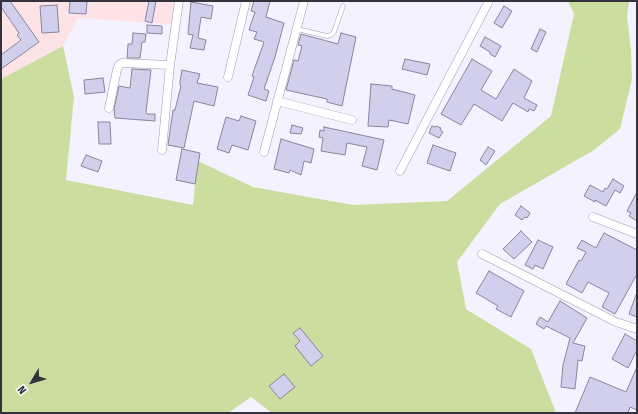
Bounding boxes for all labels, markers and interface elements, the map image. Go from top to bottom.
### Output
north arrow [12,362,52,402]
text: N [15,383,29,396]

